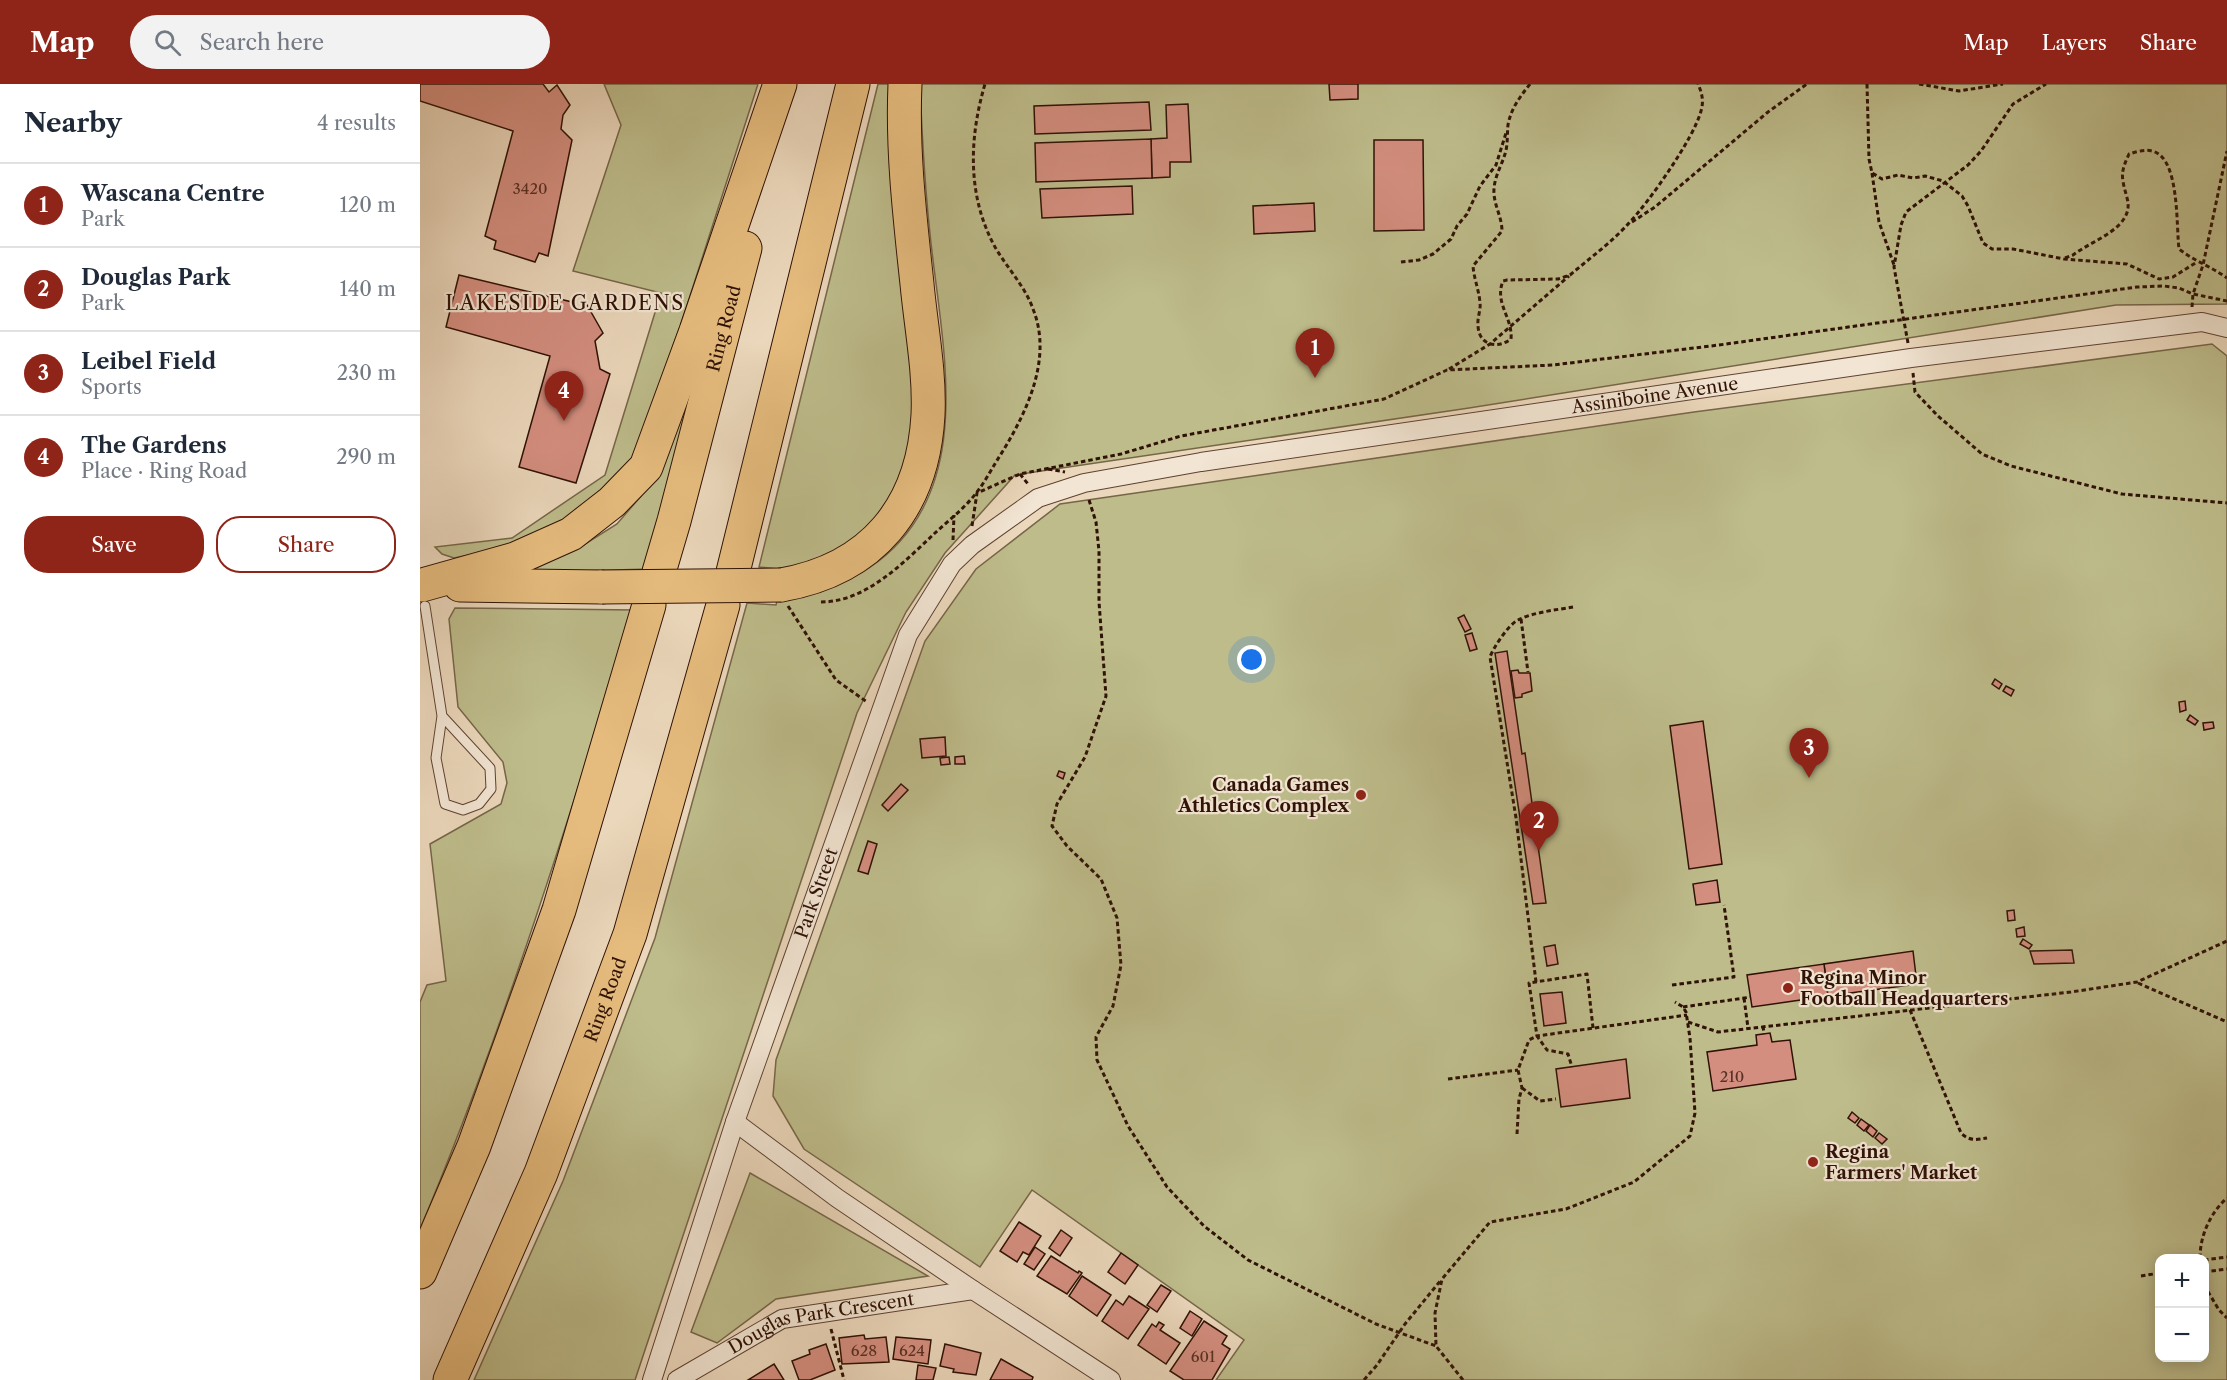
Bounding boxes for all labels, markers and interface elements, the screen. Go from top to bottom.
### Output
search box [130,15,550,69]
text: Map [30,25,94,59]
icon: search [151,26,184,59]
text: Search here [199,29,324,56]
text: Map [1964,30,2009,55]
text: Layers [2042,30,2107,55]
text: Share [2140,30,2197,55]
text: Nearby [24,107,122,139]
text: 4 results [317,111,396,135]
house number: 3420 [512,179,548,198]
text: Wascana Centre [81,180,265,207]
text: 1 [39,193,48,217]
text: 120 m [339,193,396,217]
text: Park [81,207,124,231]
text: Douglas Park [81,264,230,291]
text: 2 [38,277,49,301]
text: 140 m [339,277,396,301]
street label: Ring Road [702,283,746,374]
text: Park [81,291,124,315]
district label: LAKESIDE GARDENS [445,291,685,315]
pin: 1 [1296,328,1334,378]
text: Leibel Field [81,348,216,375]
text: 3 [38,361,49,385]
text: 230 m [337,361,396,385]
pin: 4 [544,372,584,421]
street label: Assiniboine Avenue [1569,372,1740,419]
text: Sports [81,375,142,399]
text: The Gardens [81,432,227,459]
text: 4 [38,445,49,469]
text: 290 m [336,445,396,469]
text: Place · Ring Road [81,459,247,483]
button: Save [24,516,204,573]
button: Share [216,516,396,573]
your location [1237,645,1266,674]
pin: 3 [1790,728,1828,778]
place label: Canada Games Athletics Complex [1177,774,1349,817]
marker: Canada Games Athletics Complex [1354,788,1368,802]
pin: 2 [1520,802,1558,851]
street label: Park Street [790,844,843,941]
street label: Ring Road [580,954,631,1045]
place label: Regina Minor Football Headquarters [1800,967,2008,1010]
marker: Regina Minor Football Headquarters [1781,981,1795,995]
house number: 210 [1720,1067,1744,1086]
place label: Regina Farmers' Market [1825,1141,1978,1184]
marker: Regina Farmers' Market [1806,1155,1820,1169]
map controls [2155,1254,2209,1362]
button: + [2155,1254,2209,1308]
street label: Douglas Park Crescent [724,1288,916,1359]
button: − [2155,1308,2209,1362]
house number: 628 [851,1341,877,1360]
house number: 624 [899,1341,925,1360]
house number: 601 [1191,1347,1216,1366]

